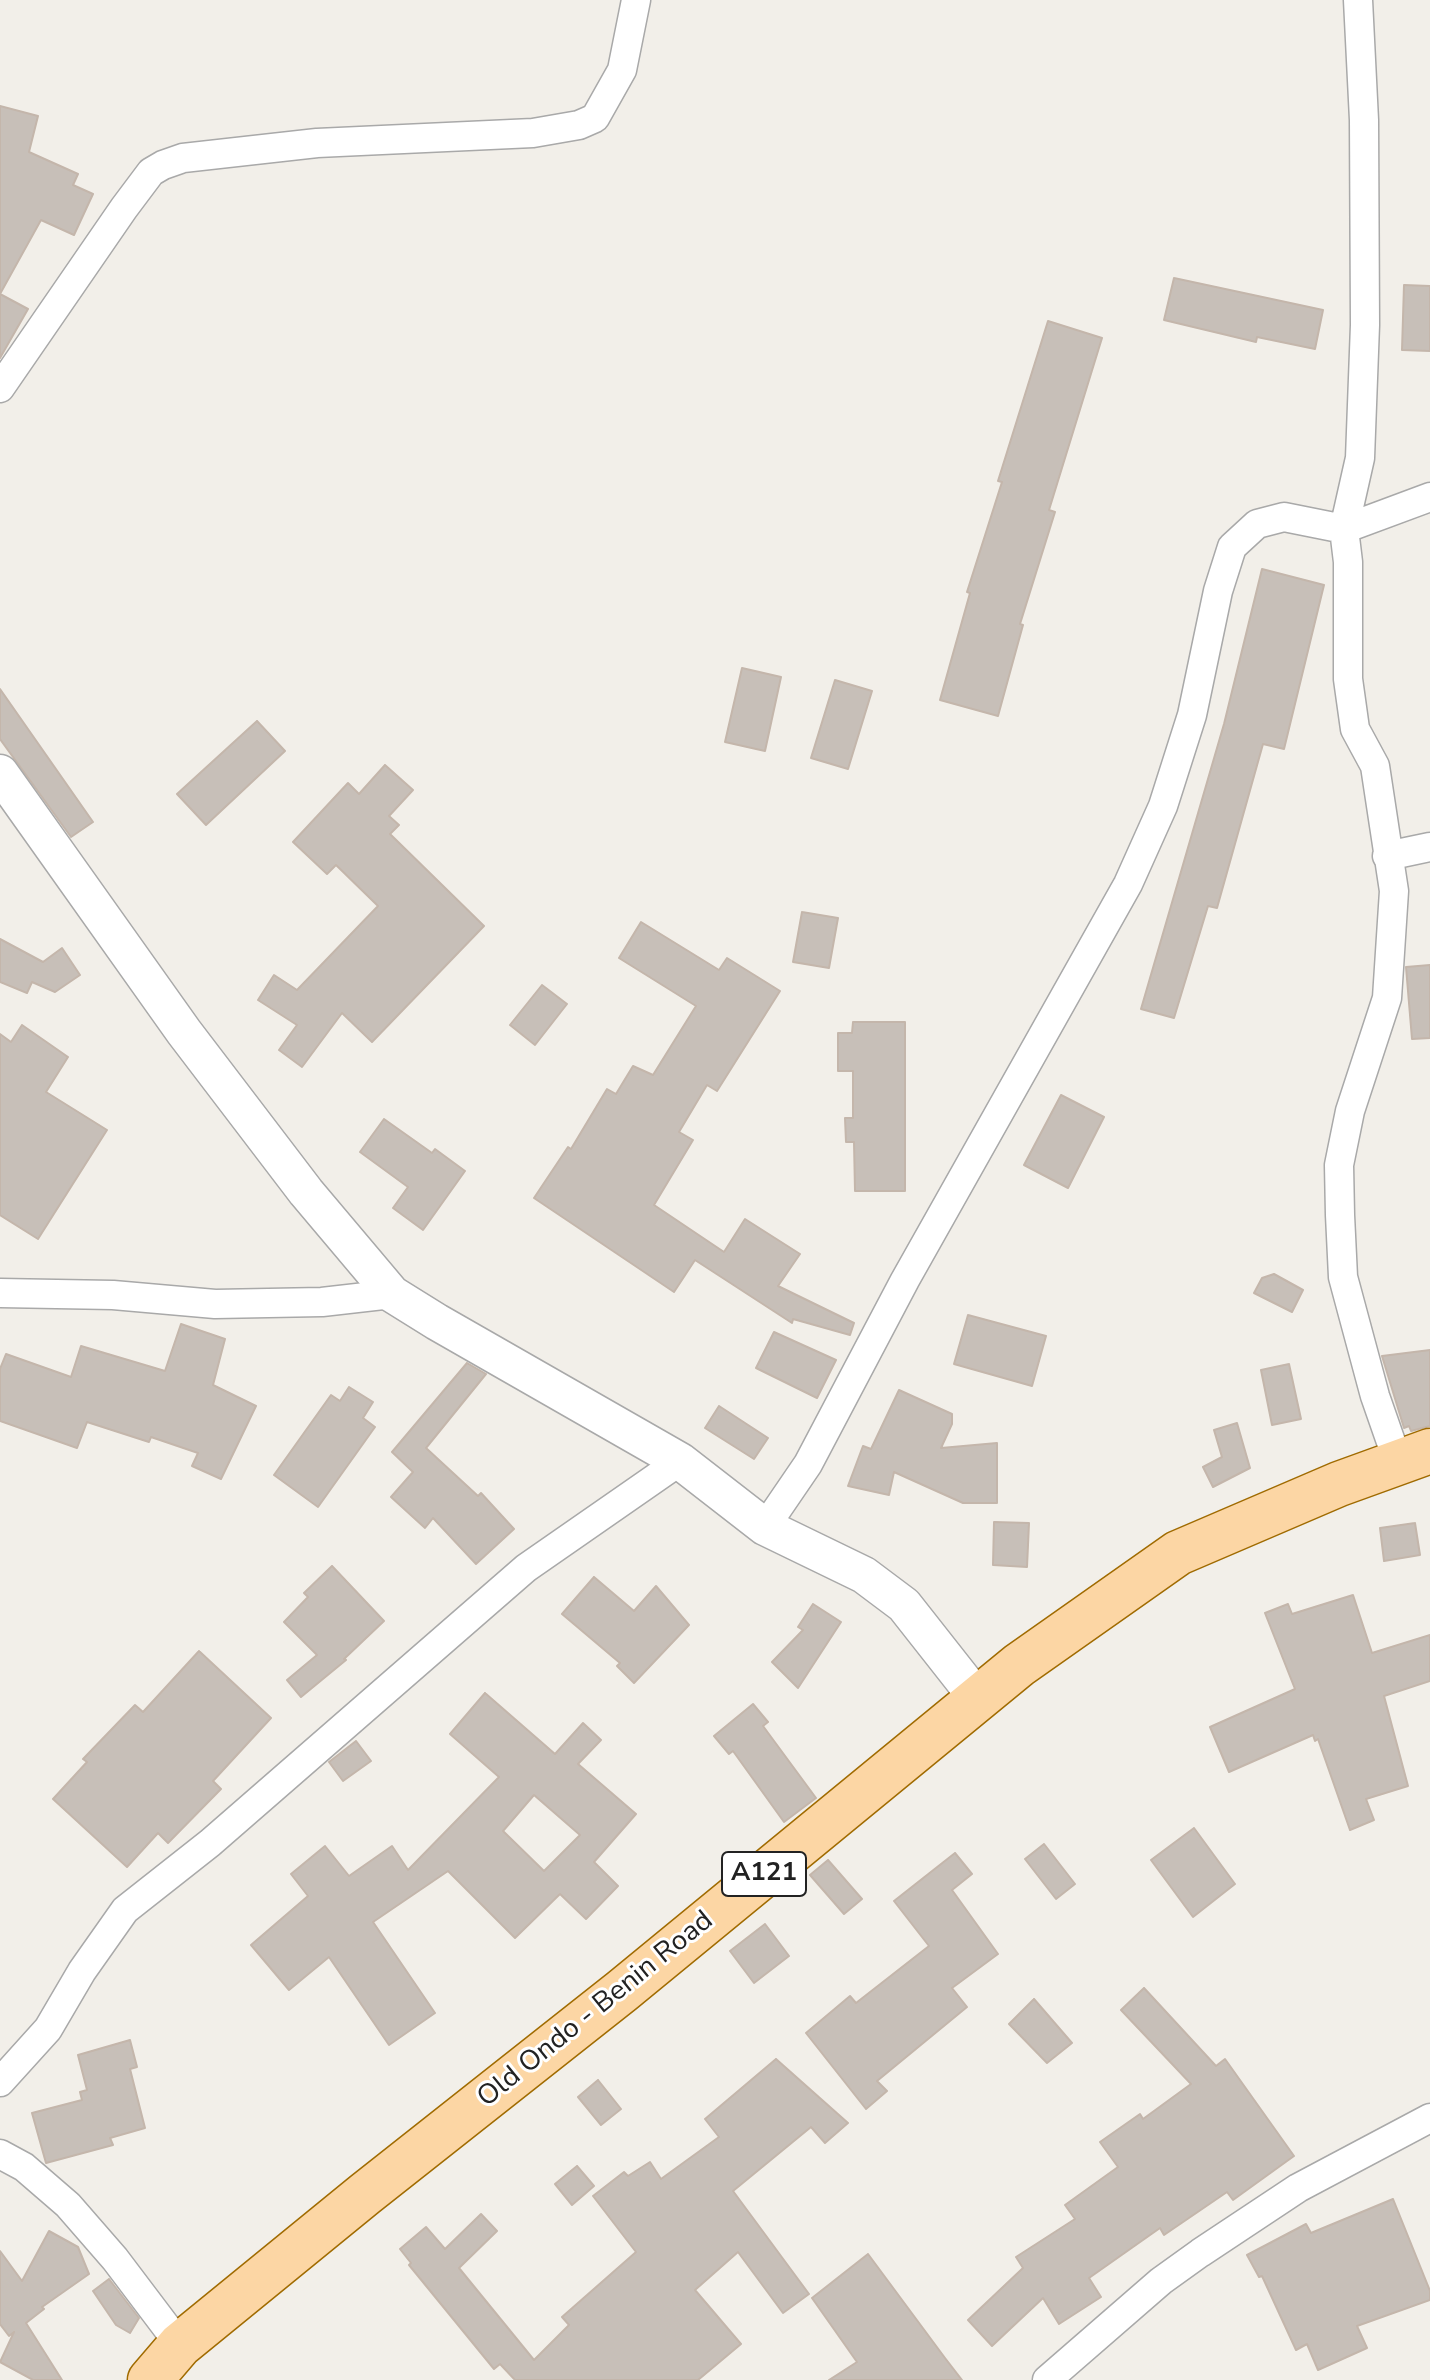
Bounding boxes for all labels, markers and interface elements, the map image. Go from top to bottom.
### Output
road number: A121 [722,1852,806,1896]
street label: Old Ondo - Benin Road [472,1905,720,2115]

